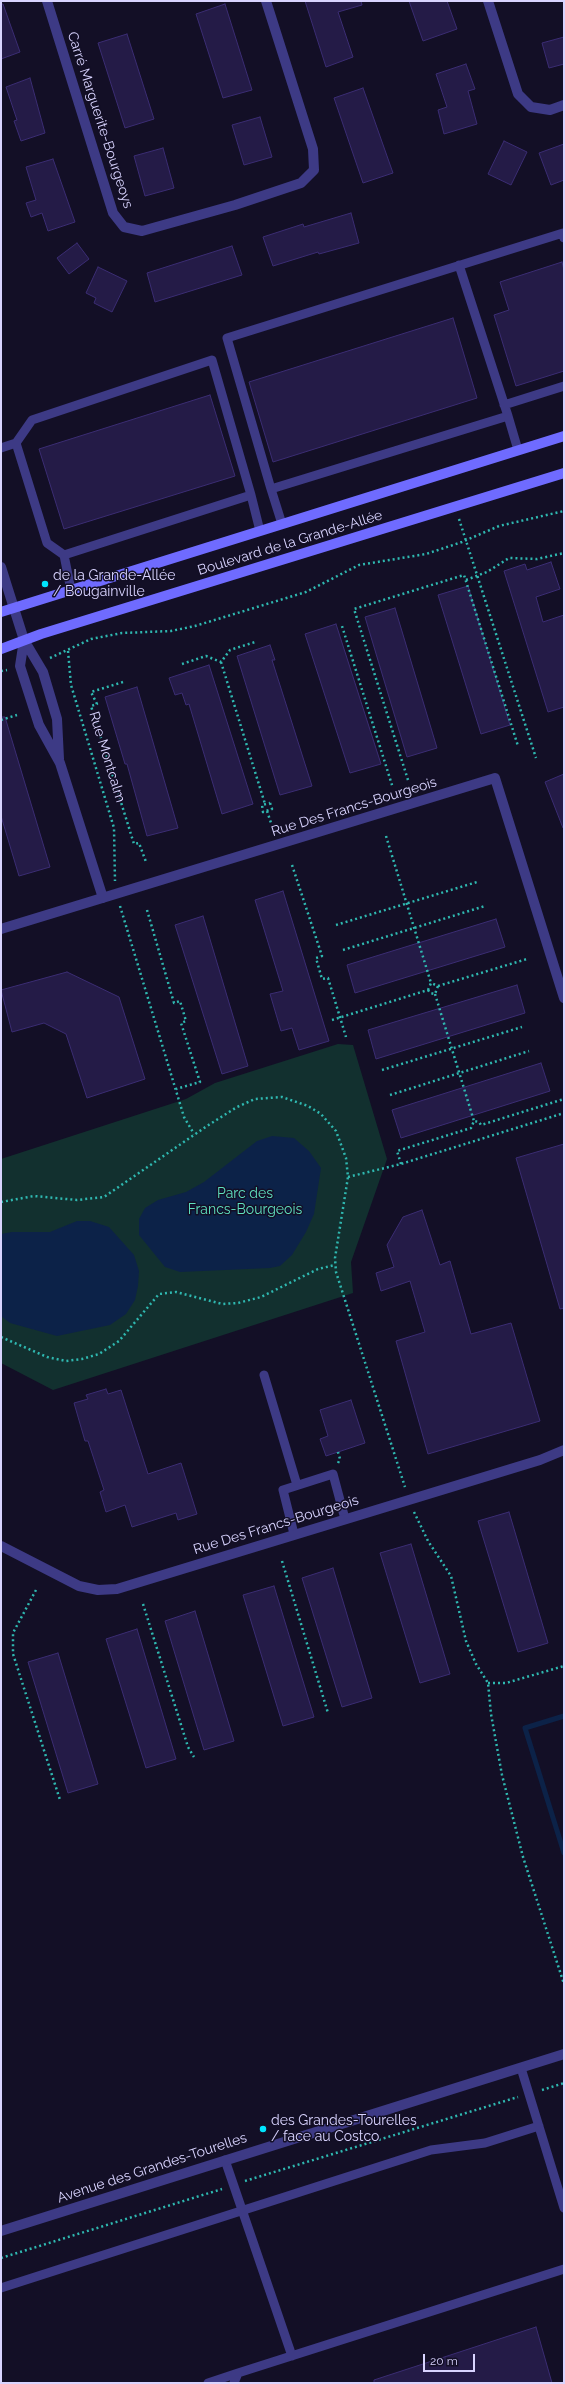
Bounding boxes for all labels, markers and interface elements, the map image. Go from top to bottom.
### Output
street label: Carré Marguerite-Bourgeoys [63,30,137,210]
street label: Boulevard de la Grande-Allée [196,507,384,579]
place label: de la Grande-Allée / Bougainville [53,568,175,600]
marker: de la Grande-Allée / Bougainville [40,579,50,589]
street label: Rue Montcalm [85,709,129,805]
street label: Rue Des Francs-Bourgeois [269,774,439,840]
park label: Parc des Francs-Bourgeois [188,1186,302,1218]
street label: Rue Des Francs-Bourgeois [191,1492,361,1558]
place label: des Grandes-Tourelles / face au Costco [271,2113,417,2146]
marker: des Grandes-Tourelles / face au Costco [258,2124,268,2134]
street label: Avenue des Grandes-Tourelles [55,2129,249,2207]
scale bar [425,2346,477,2372]
text: 20 m [430,2354,458,2368]

